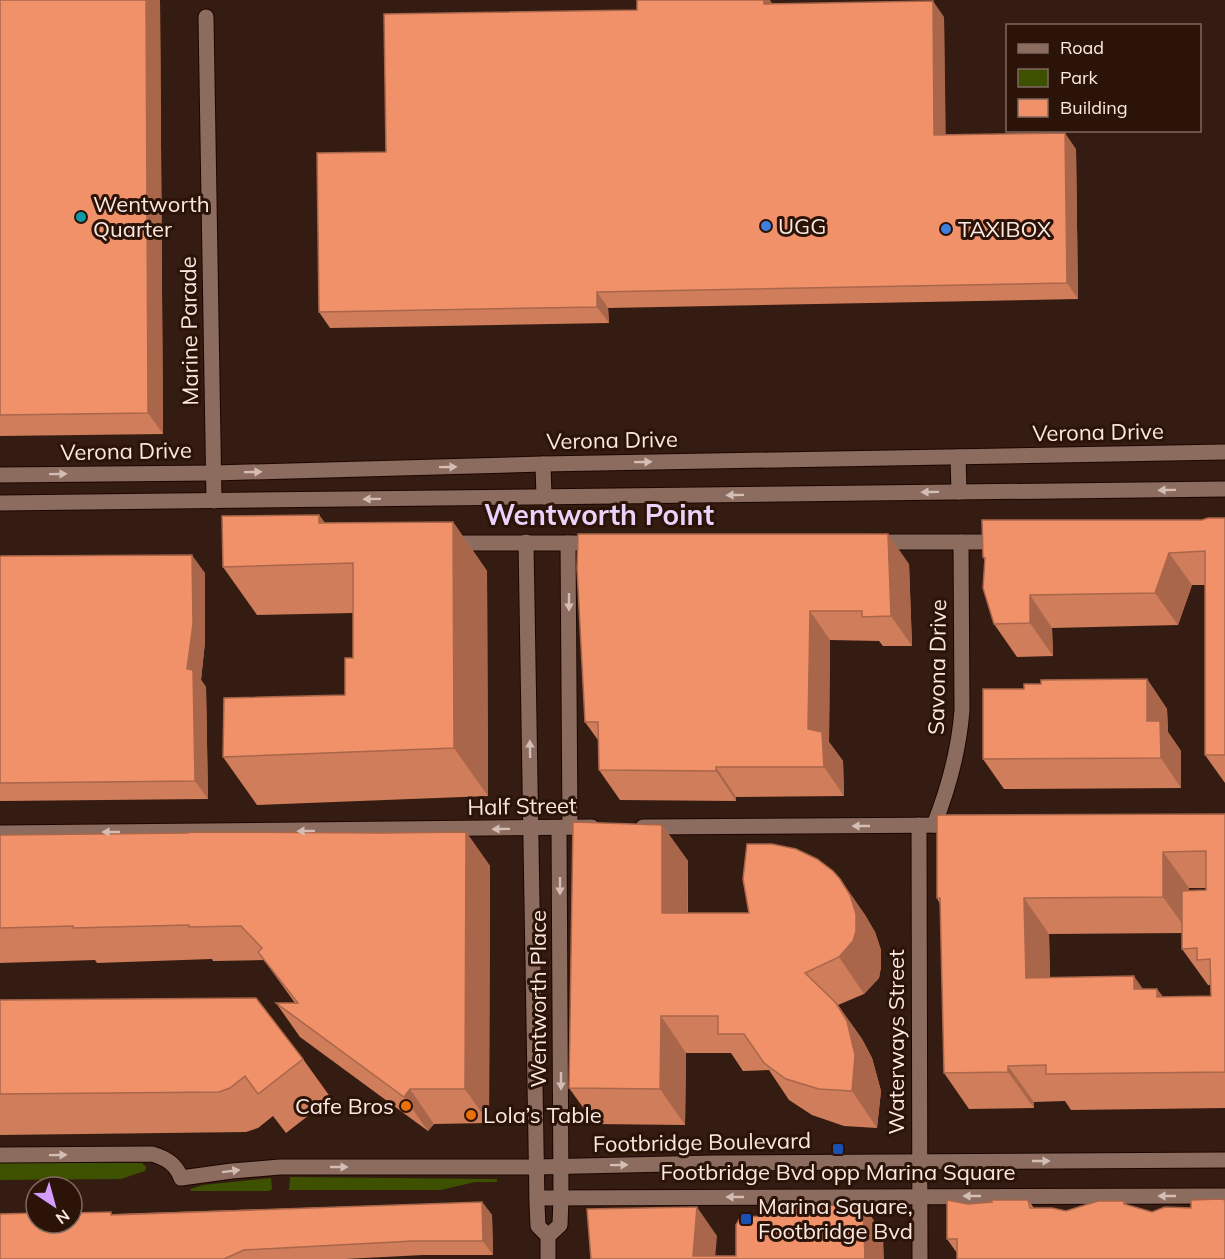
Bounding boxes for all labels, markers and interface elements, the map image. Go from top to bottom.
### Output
legend [1006,24,1201,132]
text: Road [1060,36,1104,59]
text: Park [1060,66,1099,89]
text: Building [1060,96,1128,119]
place label: Wentworth Quarter [93,190,210,243]
marker: Wentworth Quarter [74,210,88,224]
place label: UGG [778,212,826,240]
place label: TAXIBOX [958,215,1052,243]
marker: UGG [759,219,773,233]
marker: TAXIBOX [939,222,953,236]
street label: Marine Parade [174,256,204,406]
street label: Verona Drive [1032,417,1164,447]
street label: Verona Drive [546,425,678,455]
street label: Verona Drive [60,436,192,466]
one-way arrow [634,458,653,467]
one-way arrow [439,462,458,471]
one-way arrow [244,467,263,476]
one-way arrow [49,469,68,479]
one-way arrow [1157,485,1176,495]
one-way arrow [920,487,939,497]
one-way arrow [725,490,744,499]
one-way arrow [362,494,381,504]
district label: Wentworth Point [484,497,714,532]
one-way arrow [564,592,574,611]
street label: Savona Drive [922,599,952,735]
one-way arrow [525,740,535,759]
street label: Half Street [467,791,577,821]
one-way arrow [851,821,870,831]
one-way arrow [491,824,510,834]
one-way arrow [297,826,316,836]
one-way arrow [102,827,121,837]
one-way arrow [555,877,565,896]
street label: Wentworth Place [524,910,552,1088]
street label: Waterways Street [882,949,910,1135]
one-way arrow [556,1072,565,1091]
place label: Cafe Bros [295,1092,394,1120]
marker: Cafe Bros [399,1099,413,1113]
place label: Lola’s Table [483,1101,602,1129]
marker: Lola’s Table [464,1108,478,1122]
street label: Footbridge Boulevard [593,1126,811,1158]
marker: Footbridge Bvd opp Marina Square [831,1142,845,1156]
one-way arrow [49,1150,68,1159]
one-way arrow [1031,1156,1050,1166]
place label: Footbridge Bvd opp Marina Square [660,1158,1016,1186]
one-way arrow [610,1160,629,1170]
one-way arrow [329,1162,348,1172]
one-way arrow [221,1166,240,1176]
north arrow [24,1175,84,1235]
one-way arrow [962,1191,981,1201]
one-way arrow [1157,1191,1176,1201]
one-way arrow [725,1192,744,1202]
place label: Marina Square, Footbridge Bvd [758,1192,913,1245]
text: N [52,1205,74,1229]
marker: Marina Square, Footbridge Bvd [739,1212,753,1226]

